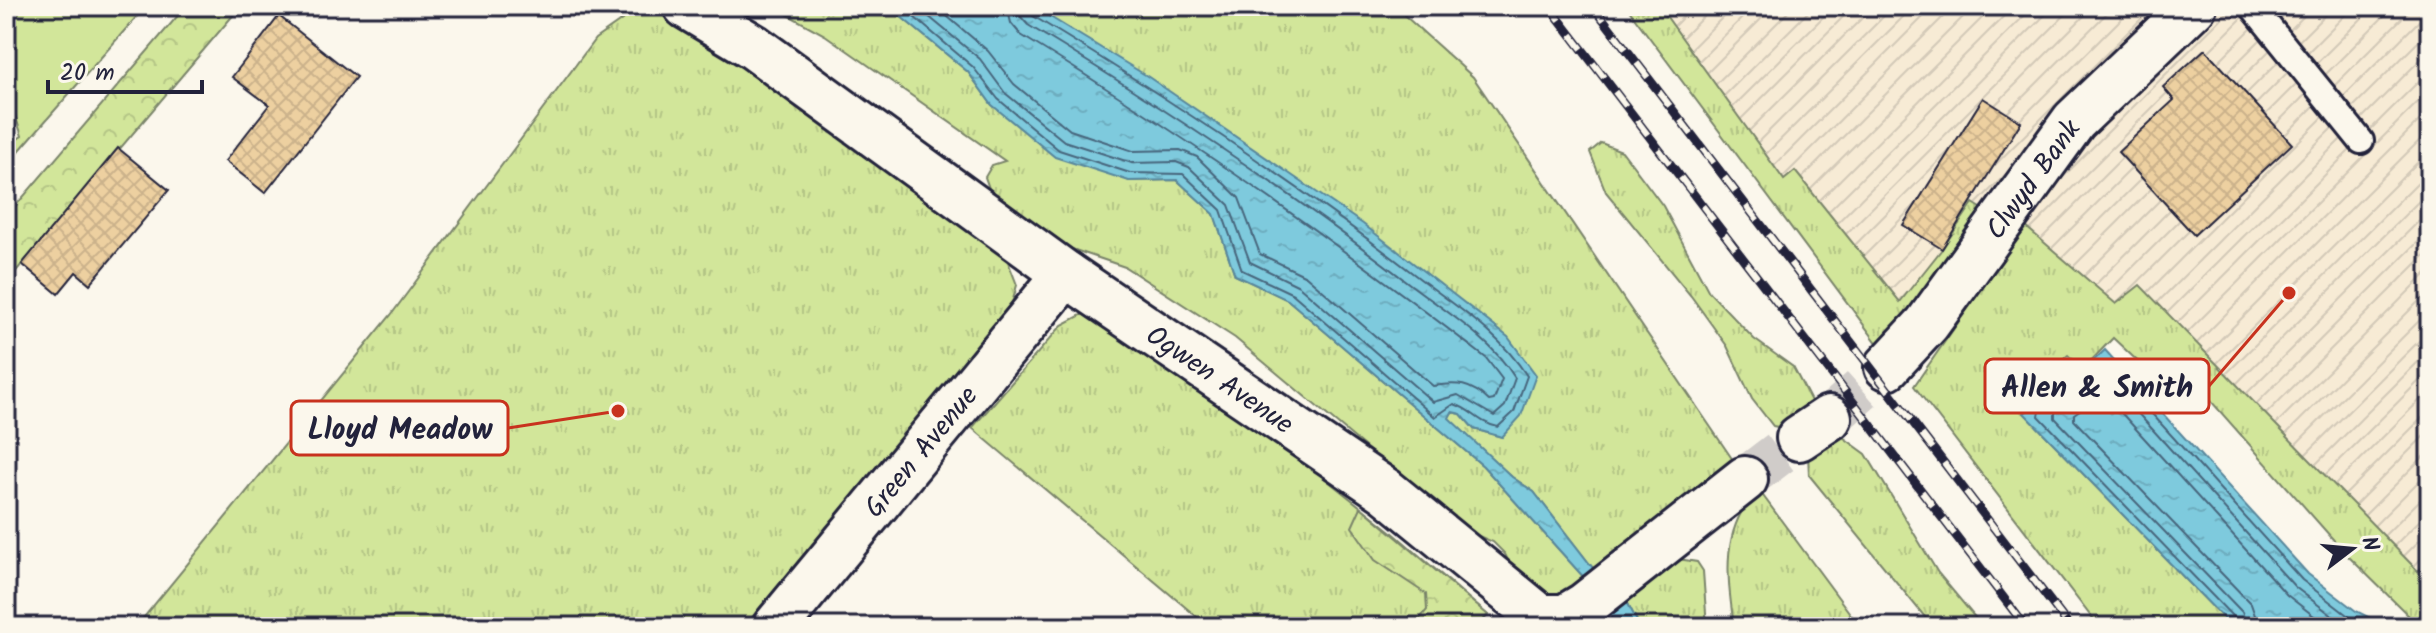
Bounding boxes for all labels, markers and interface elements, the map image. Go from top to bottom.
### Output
scale bar [48,44,202,94]
text: 20 m [60,54,115,93]
street label: Clwyd Bank [1975,110,2094,250]
street label: Ogwen Avenue [1136,314,1303,448]
callout: Allen & Smith [1985,359,2209,413]
text: Allen & Smith [2001,365,2193,413]
street label: Green Avenue [854,376,991,529]
callout: Lloyd Meadow [291,401,508,455]
text: Lloyd Meadow [307,407,493,455]
north arrow [2312,509,2392,589]
text: N [2350,533,2388,556]

